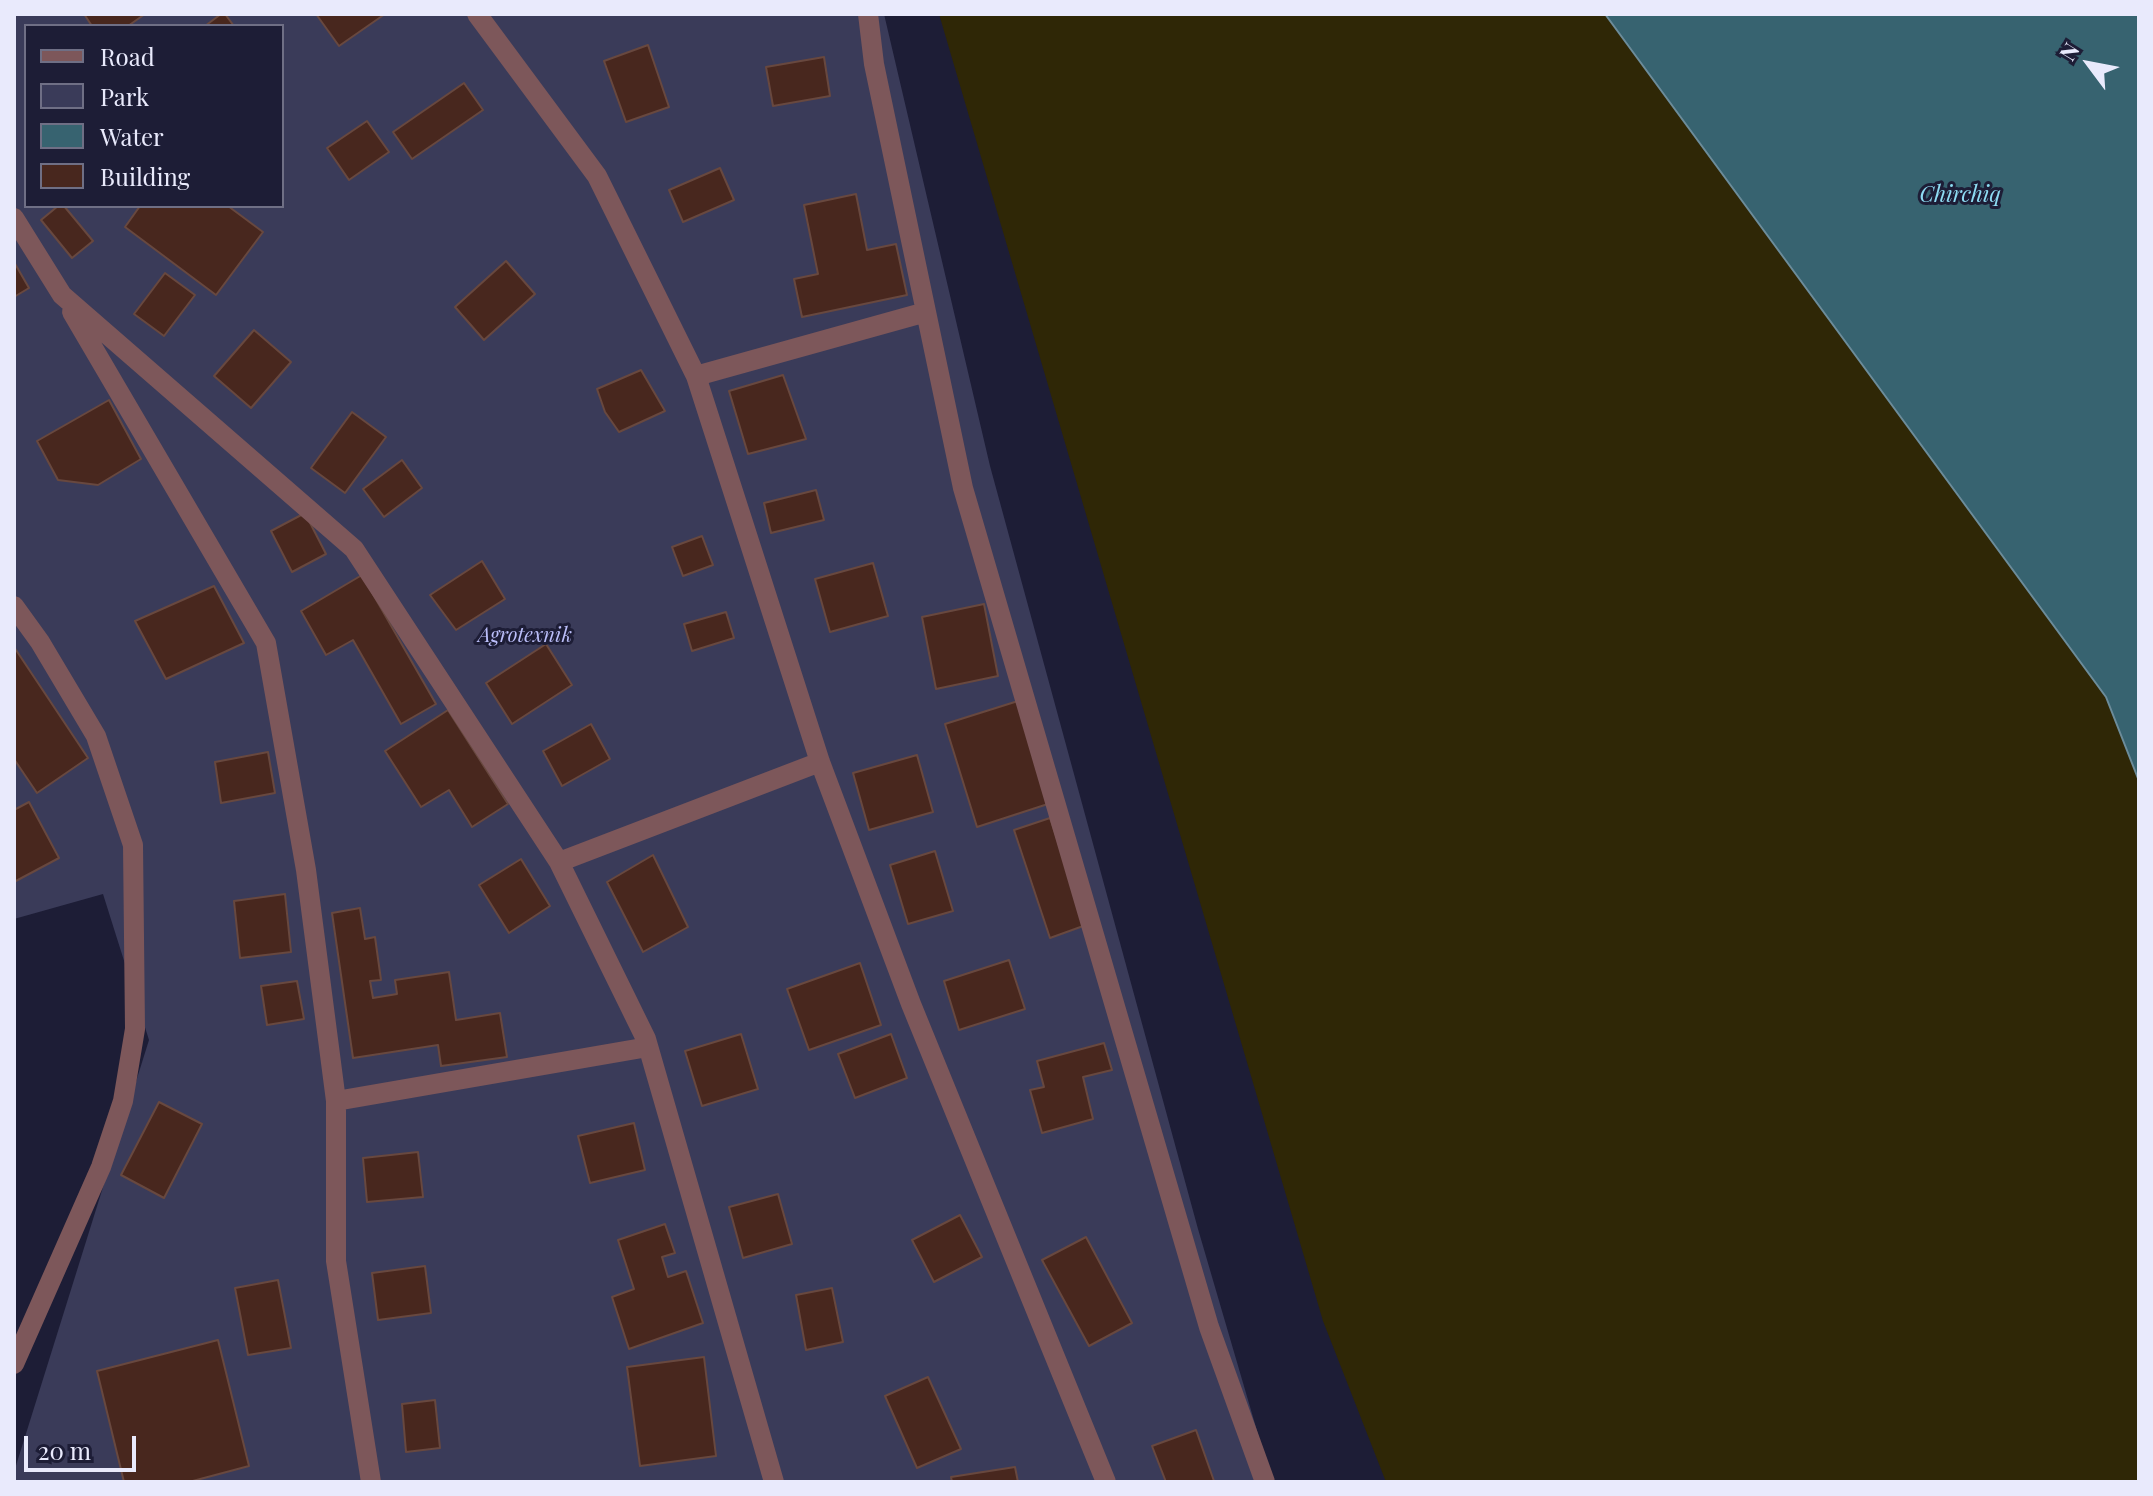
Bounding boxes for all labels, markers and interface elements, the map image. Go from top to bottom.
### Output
legend [24,24,284,208]
north arrow [2049,24,2129,104]
text: N [2052,37,2086,66]
text: Road [100,40,155,72]
text: Park [100,80,149,112]
text: Water [100,120,164,152]
text: Building [100,160,190,192]
water label: Chirchiq [1919,182,2001,208]
park label: Agrotexnik [478,624,572,648]
scale bar [28,1420,140,1470]
text: 20 m [38,1434,91,1466]

